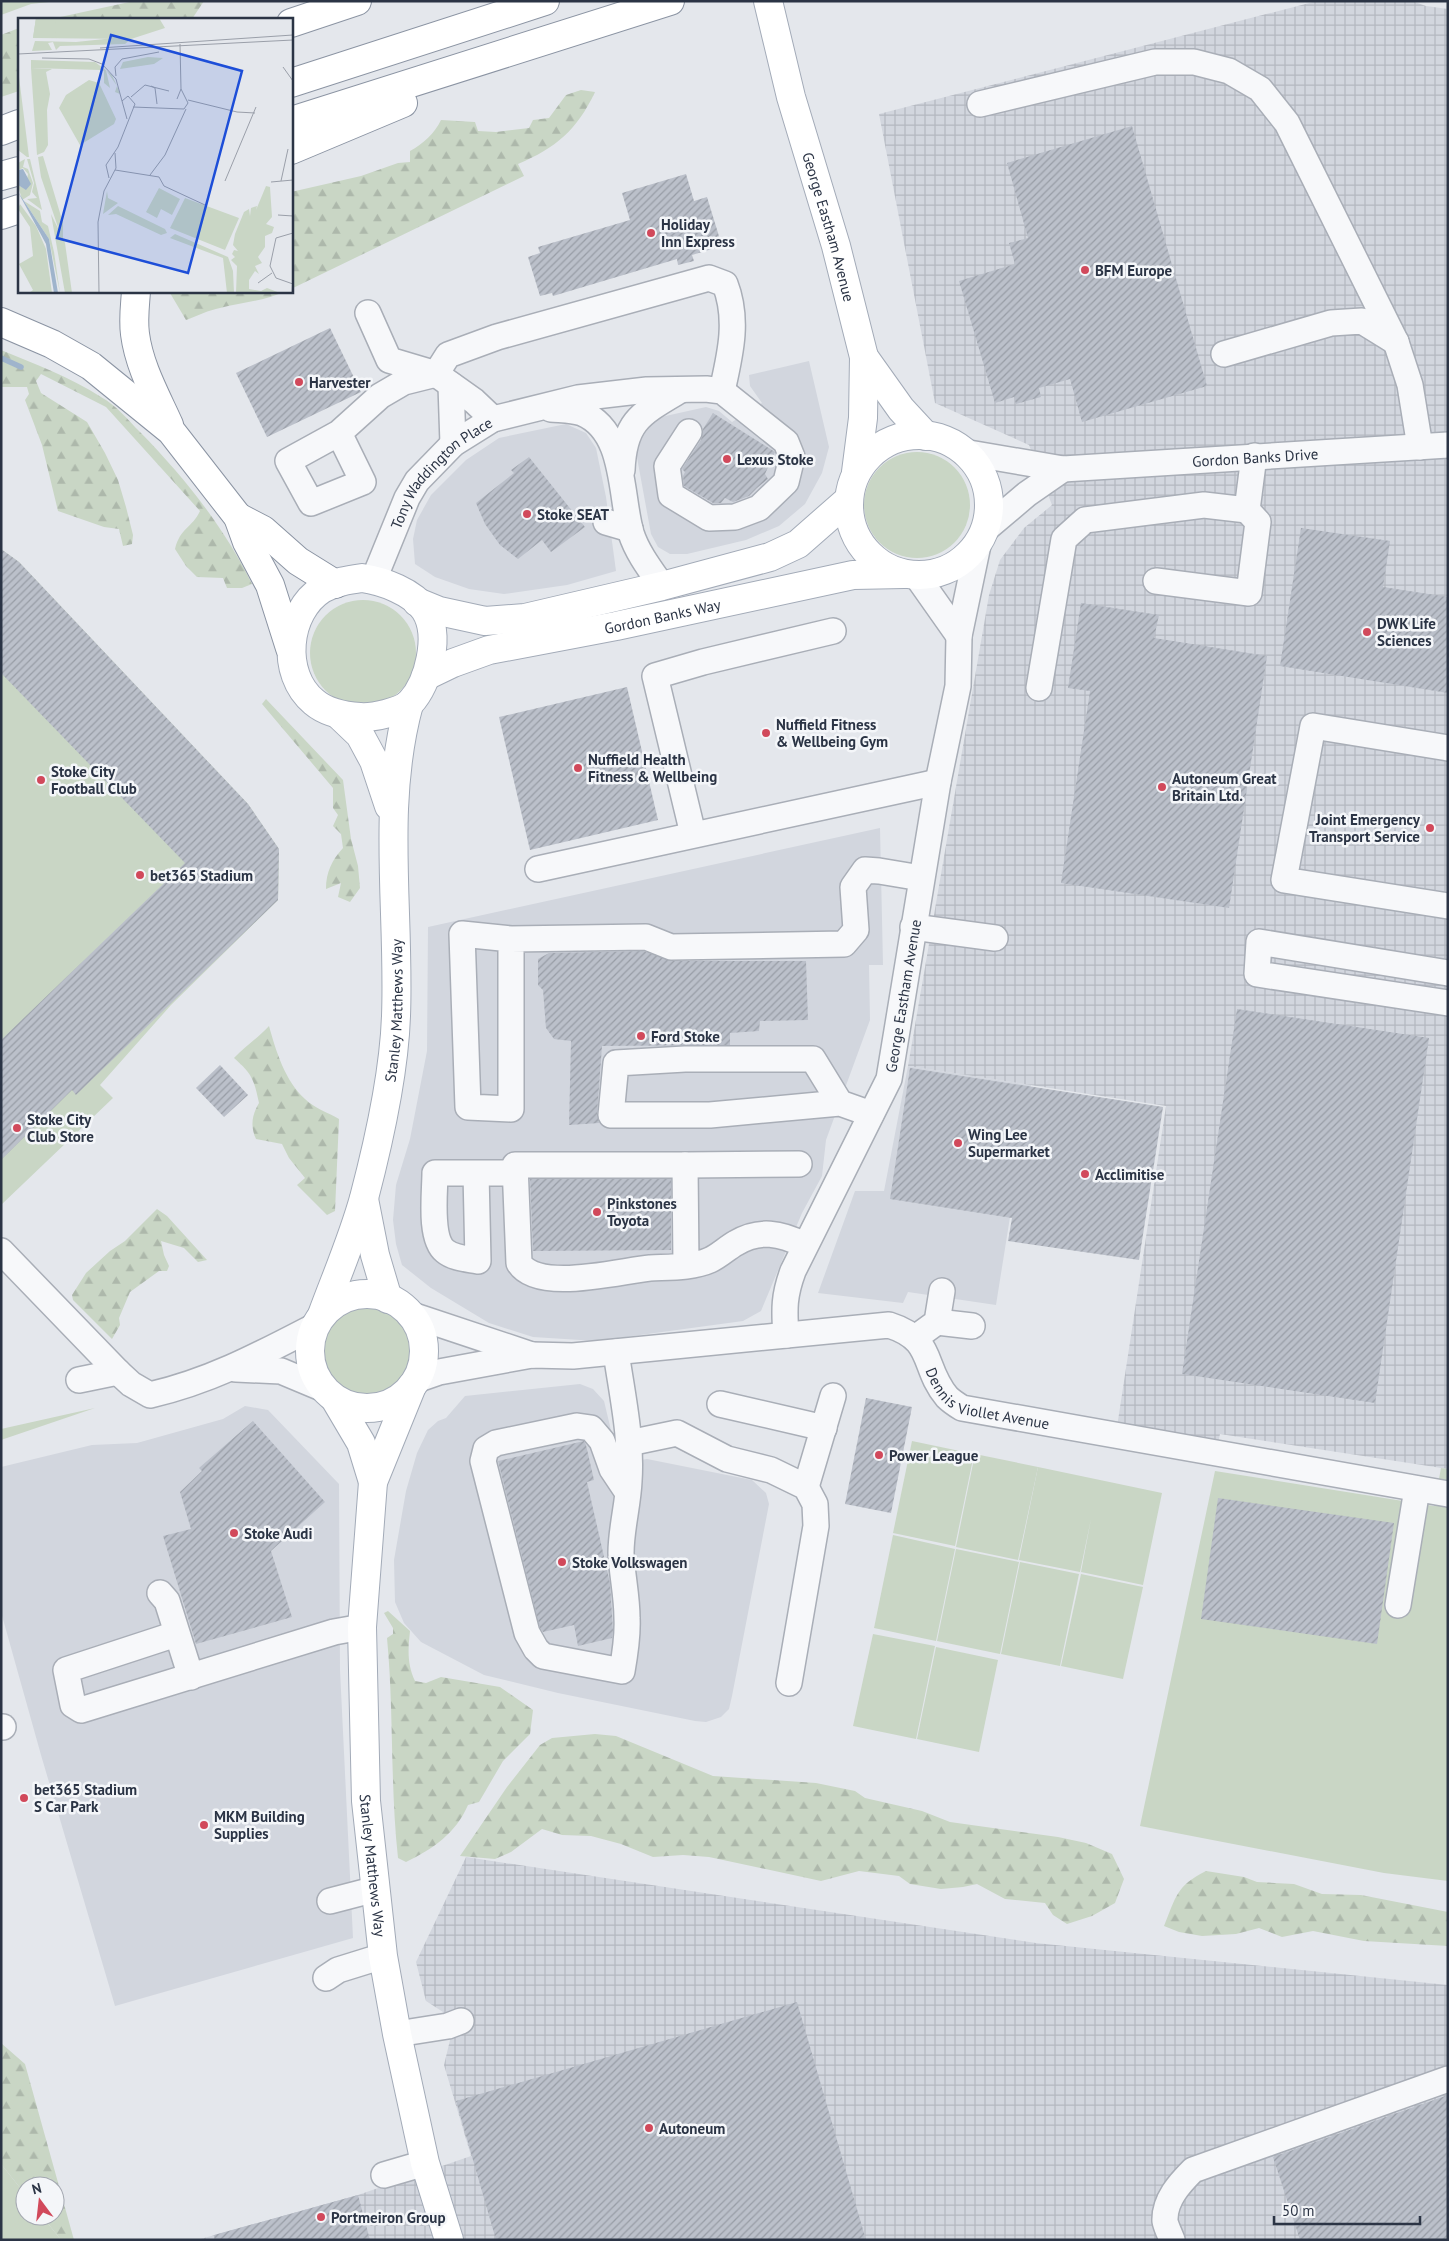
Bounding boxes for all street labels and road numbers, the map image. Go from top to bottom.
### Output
street label: George Eastham Avenue [799,150,859,304]
street label: Tony Waddington Place [386,413,496,532]
street label: Gordon Banks Drive [1192,444,1319,470]
street label: Gordon Banks Way [603,594,722,638]
street label: George Eastham Avenue [881,918,925,1074]
street label: Stanley Matthews Way [380,939,406,1083]
street label: Dennis Viollet Avenue [922,1365,1051,1433]
street label: Stanley Matthews Way [356,1794,390,1938]

